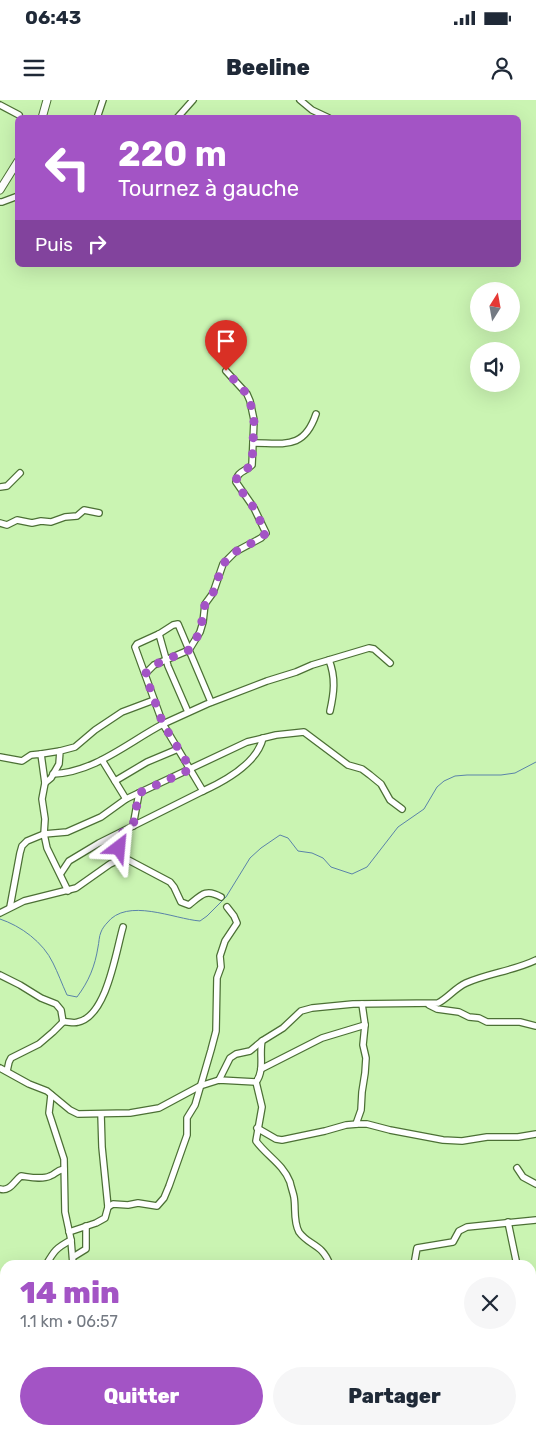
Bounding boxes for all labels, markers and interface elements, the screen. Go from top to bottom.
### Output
text: 06:43 [25,6,81,29]
icon: menu [20,54,48,82]
text: Beeline [226,54,310,81]
icon: person [488,54,516,82]
text: 220 m [118,133,227,175]
icon: left [35,135,100,200]
text: Tournez à gauche [118,175,299,202]
icon: right [83,230,111,258]
text: Puis [35,233,73,256]
north arrow [470,282,520,332]
map controls [470,282,520,392]
pin [205,320,247,371]
icon: arrive [212,327,240,355]
button: sound [470,342,520,392]
position arrow [92,821,144,873]
text: 14 min [20,1275,120,1311]
button: close [464,1277,516,1329]
text: 1.1 km · 06:57 [20,1312,118,1331]
button: Quitter [20,1367,263,1425]
button: Partager [273,1367,516,1425]

